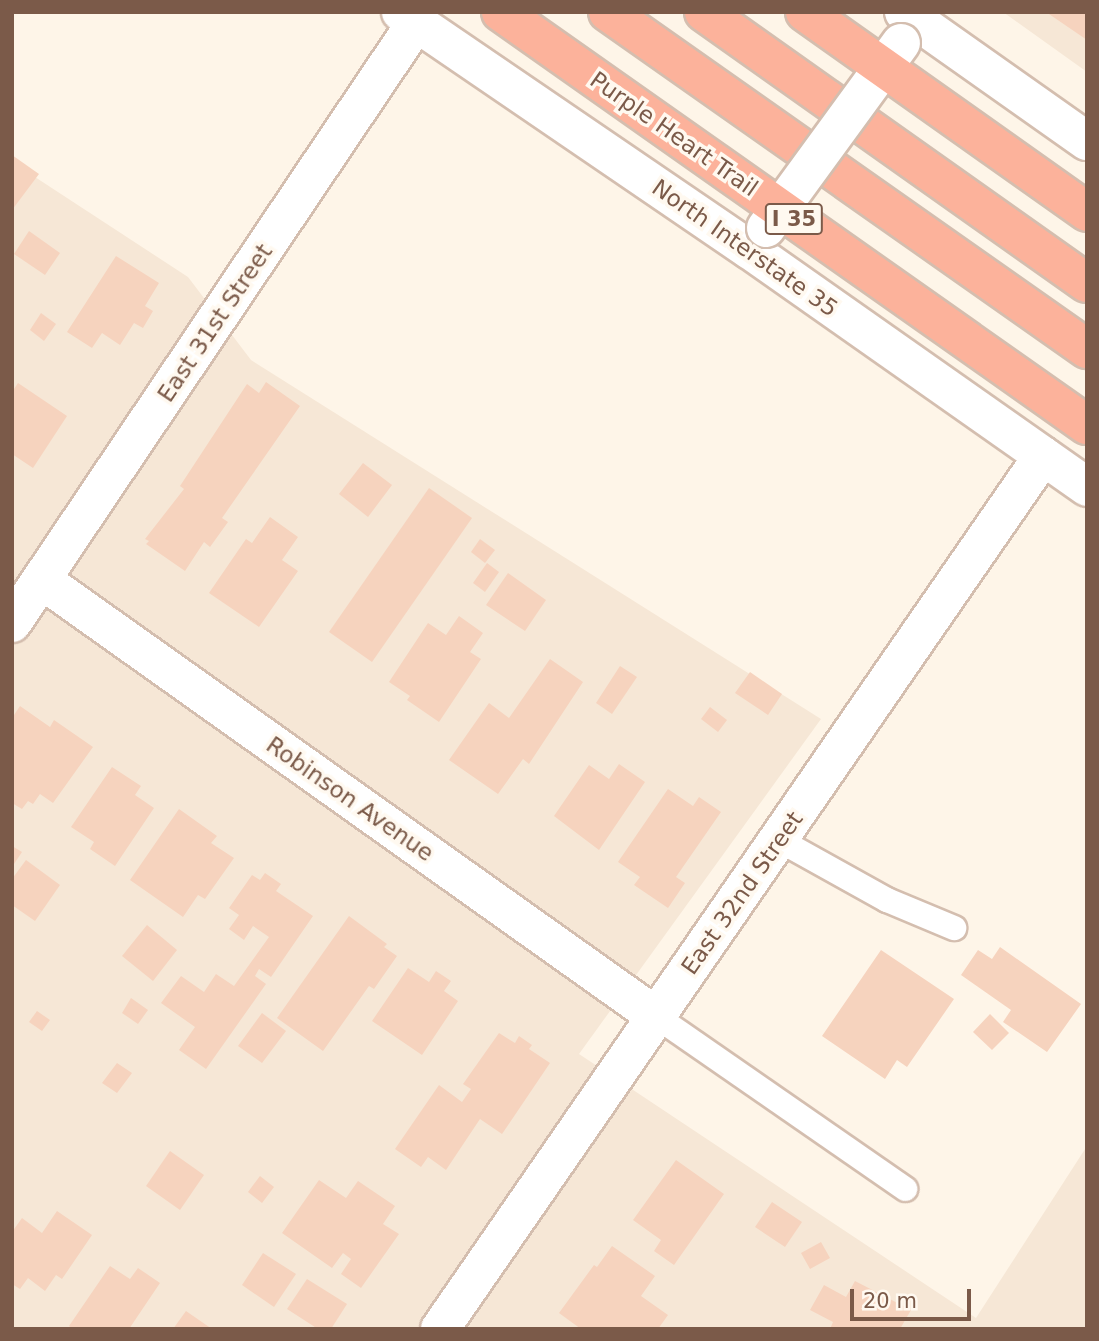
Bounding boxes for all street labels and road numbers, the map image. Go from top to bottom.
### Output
street label: Purple Heart Trail [585,66,763,202]
street label: North Interstate 35 [647,173,843,323]
road number: I 35 [764,202,824,236]
street label: East 31st Street [152,239,278,407]
street label: Robinson Avenue [261,731,439,867]
street label: East 32nd Street [675,806,809,980]

